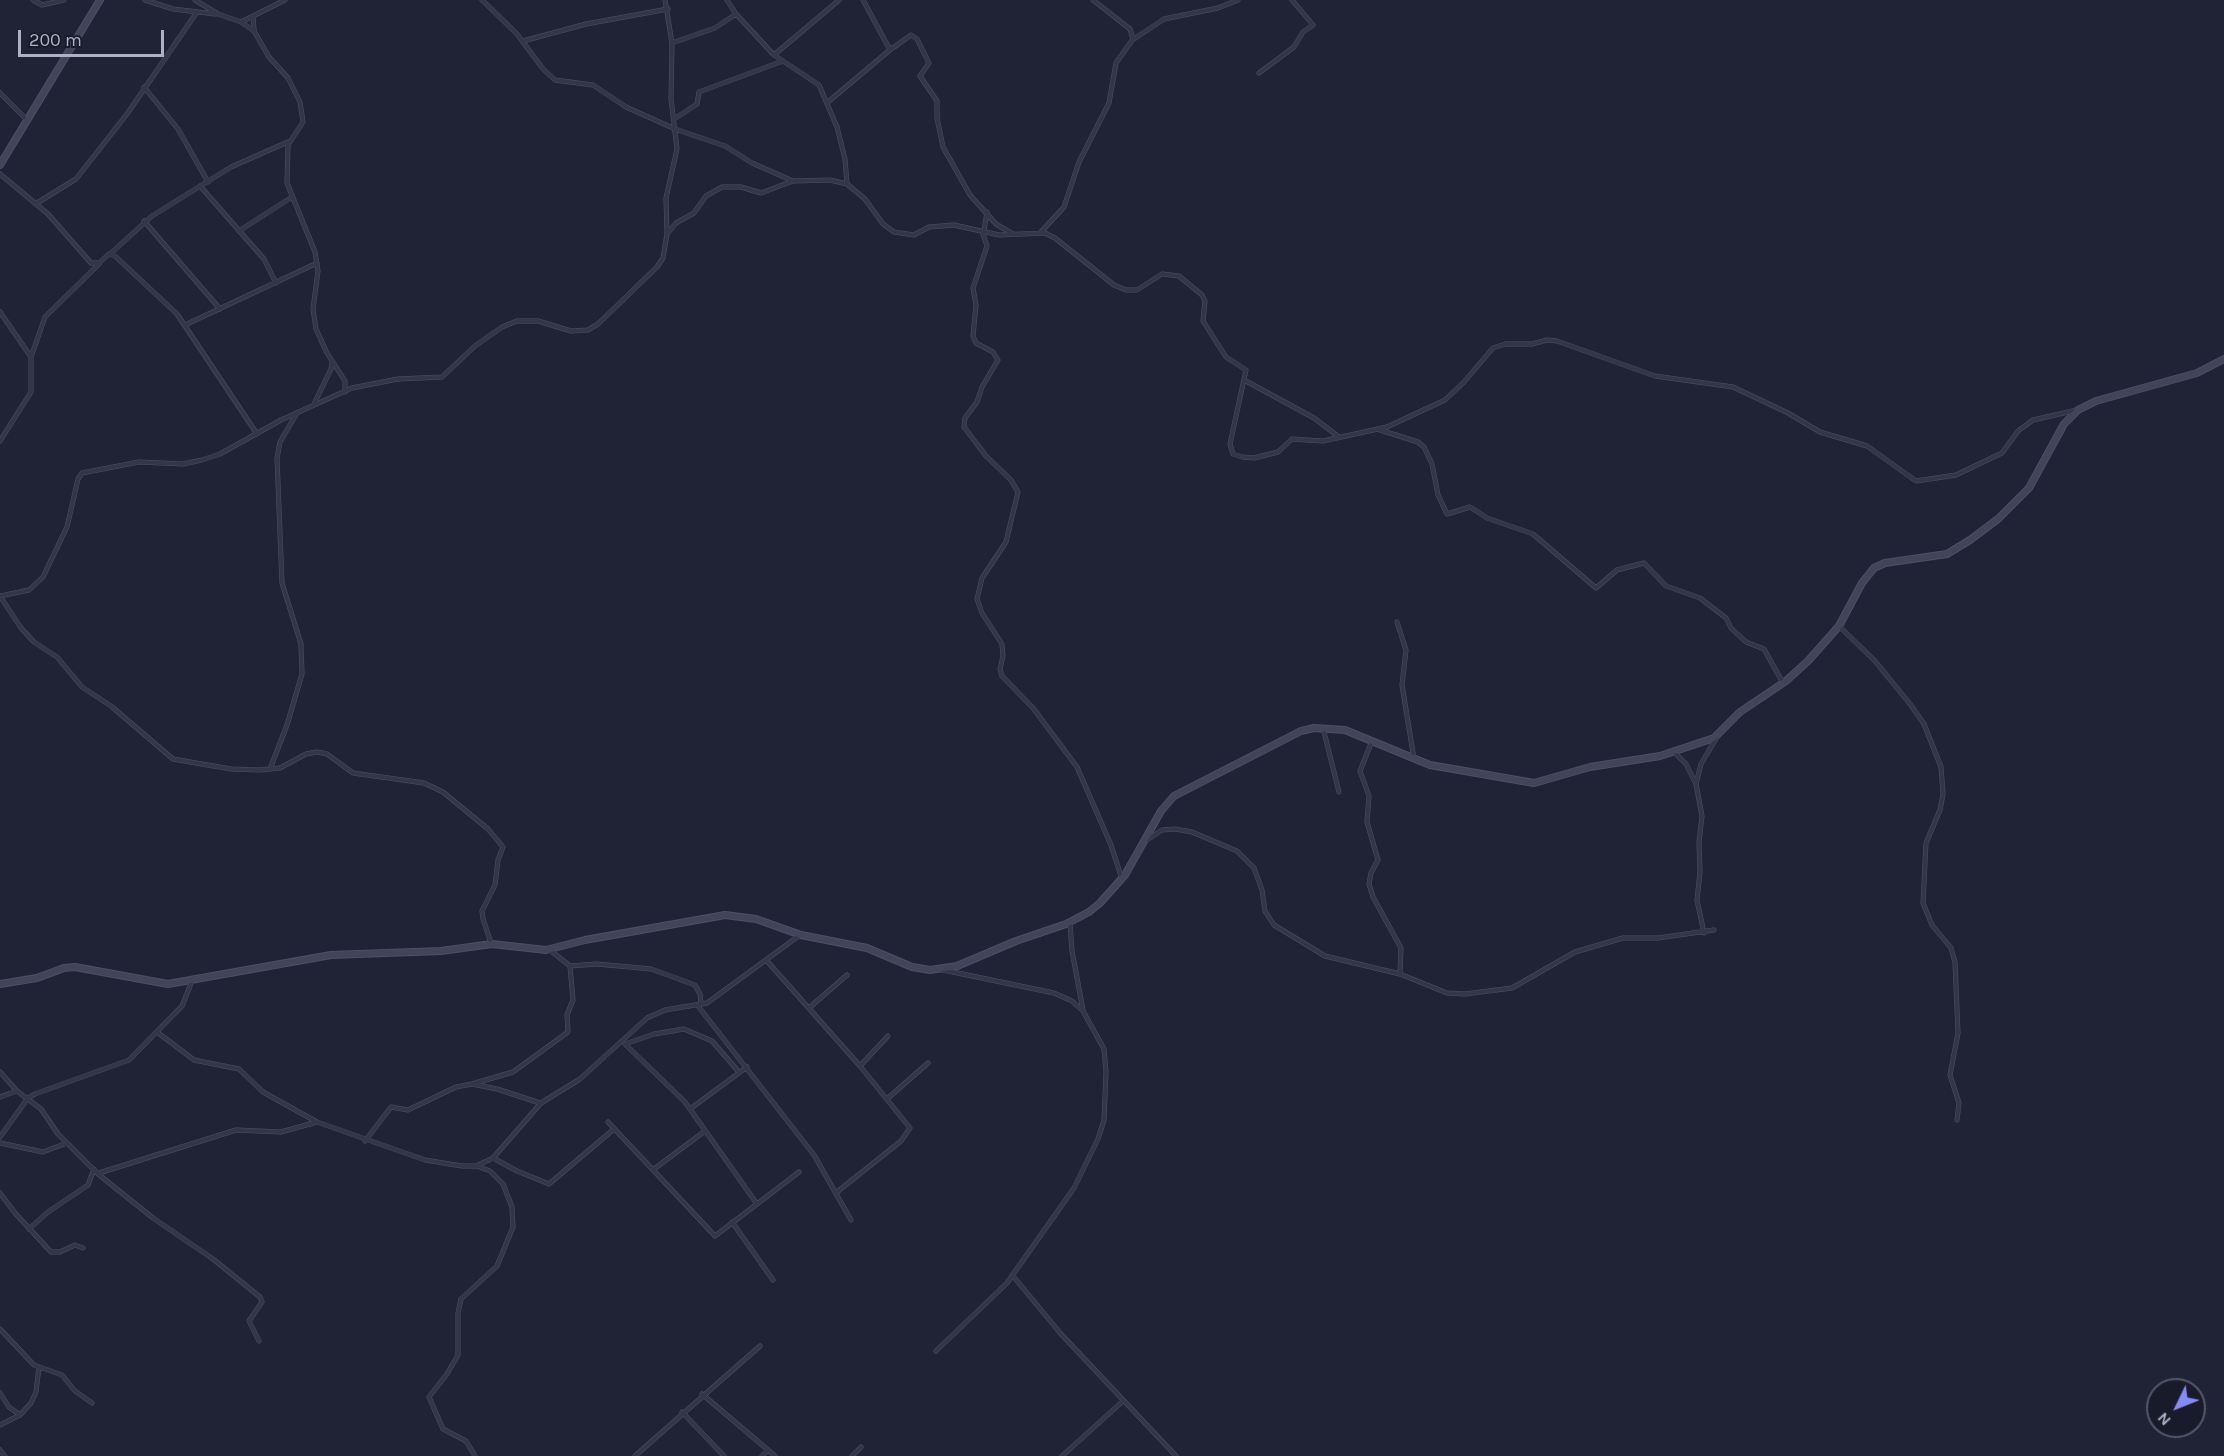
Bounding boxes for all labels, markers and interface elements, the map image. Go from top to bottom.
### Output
scale bar [21,18,166,56]
text: 200 m [29,29,82,51]
north arrow [2146,1378,2206,1438]
text: N [2153,1409,2175,1430]

